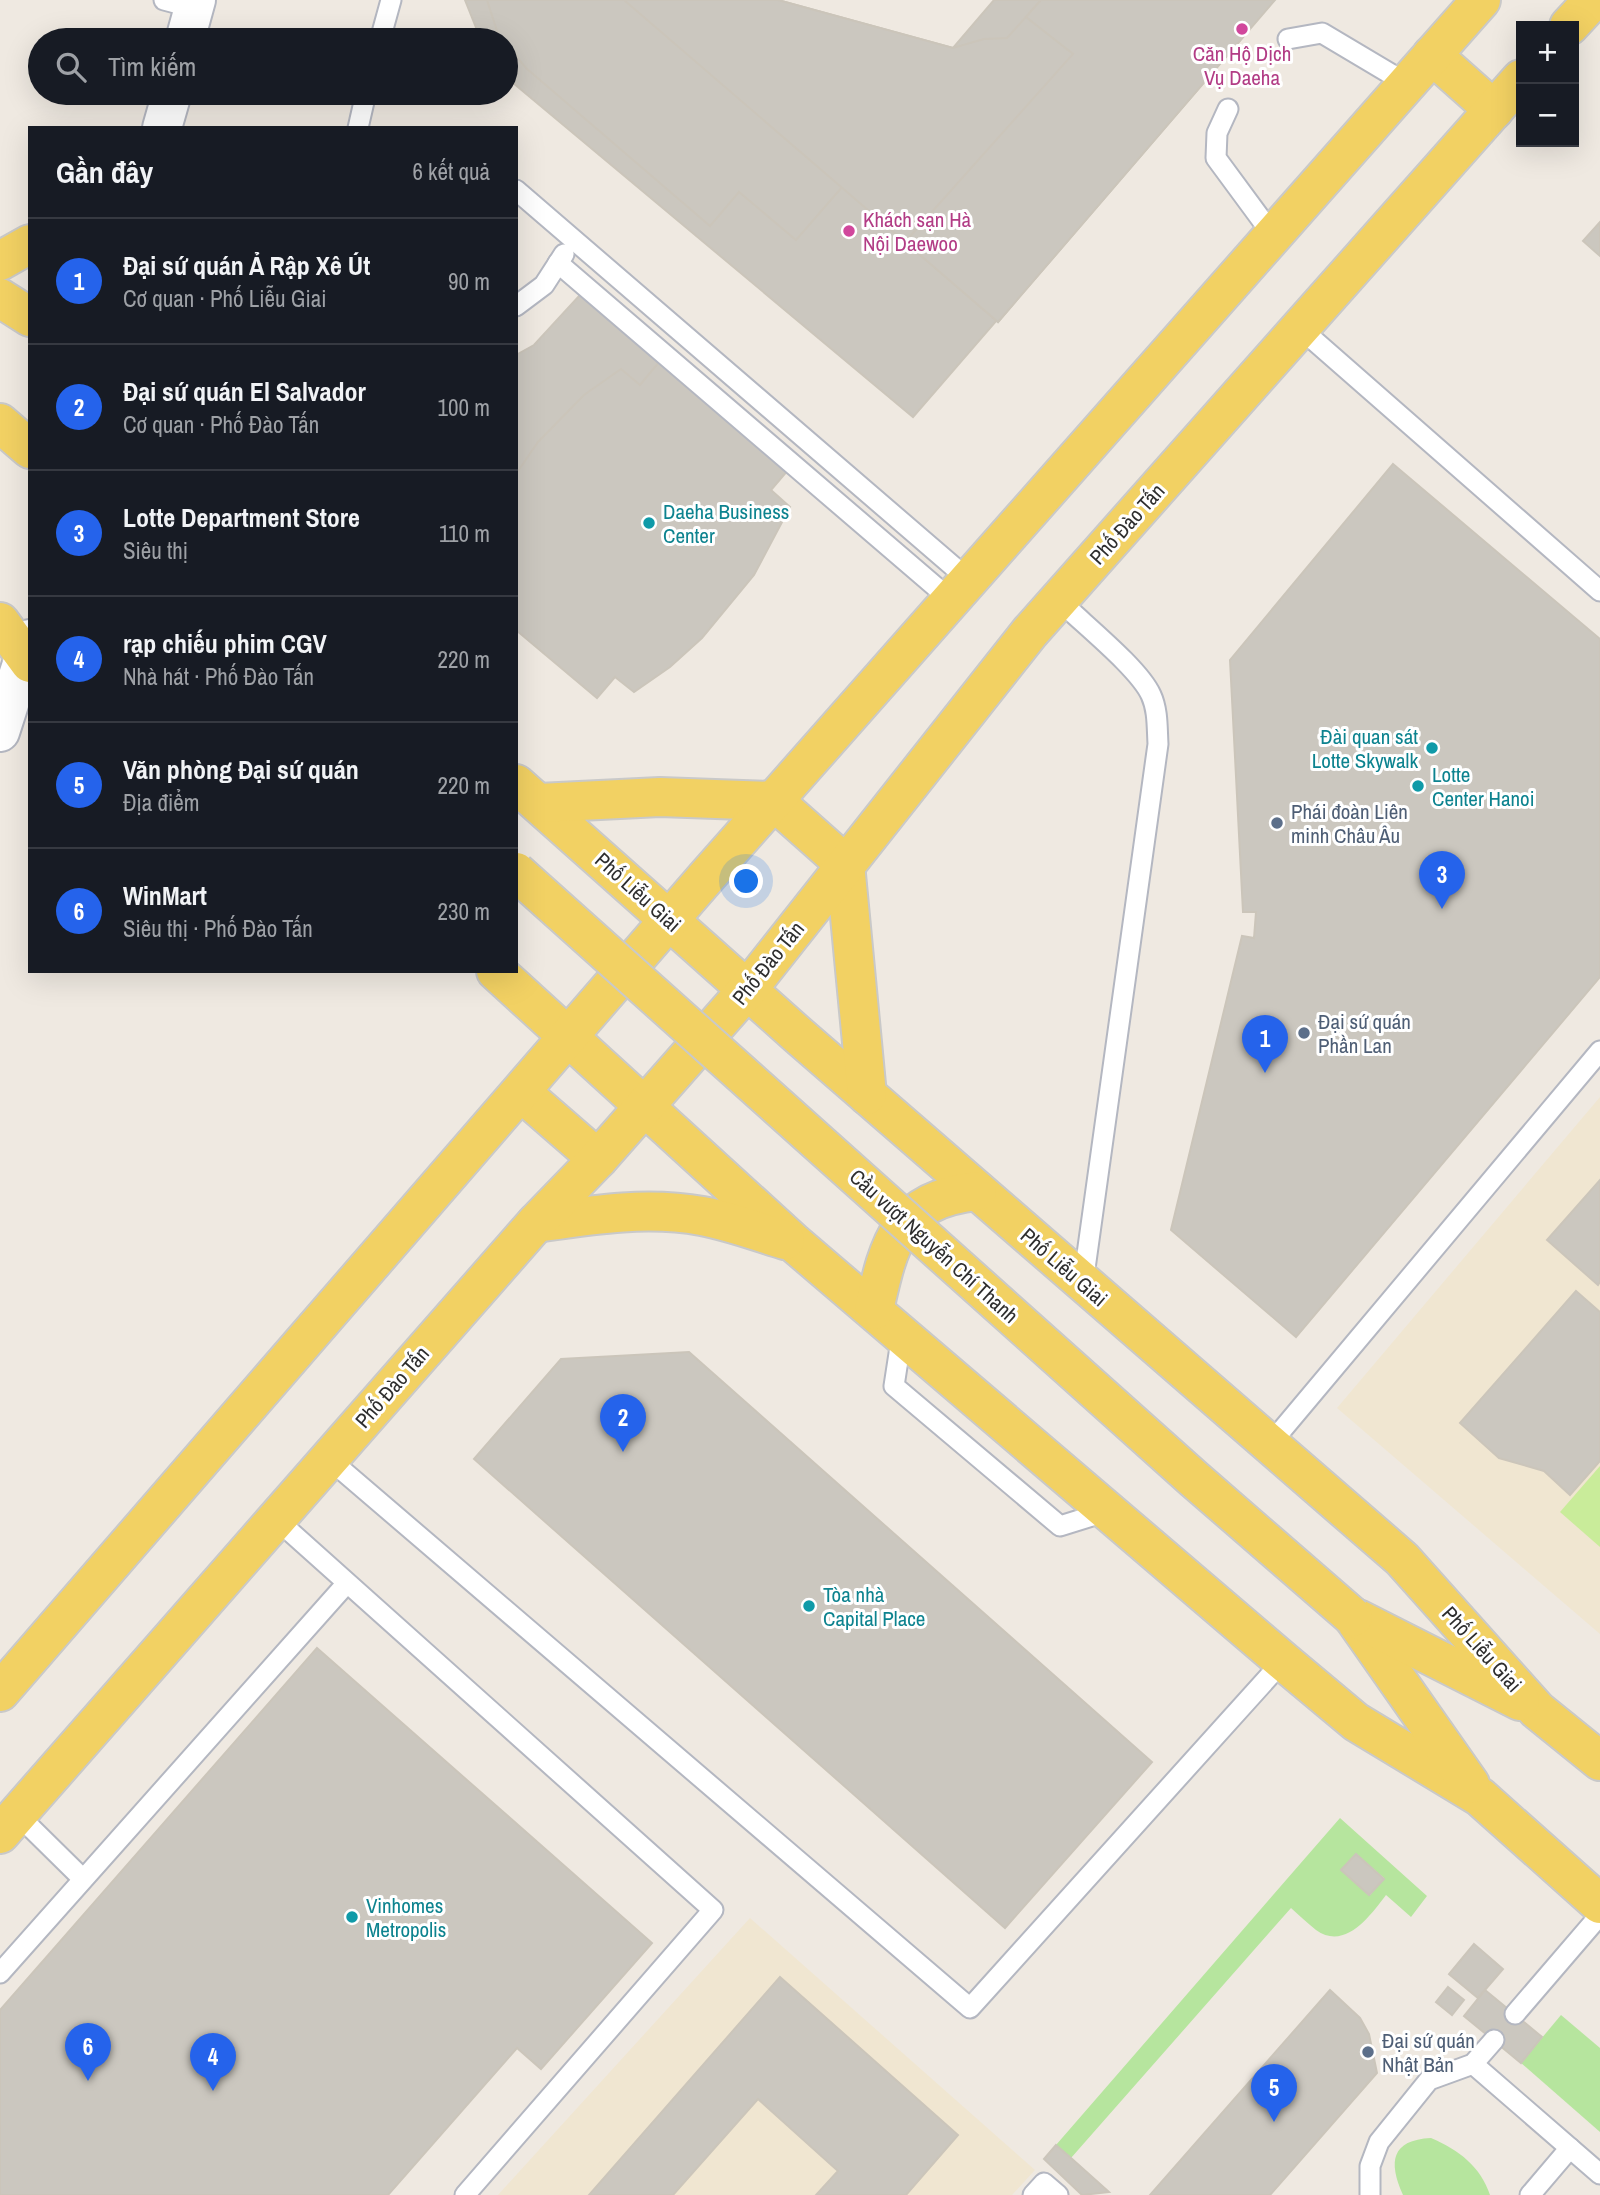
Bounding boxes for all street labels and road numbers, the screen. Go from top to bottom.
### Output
street label: Phố Đào Tấn [1083,477,1171,571]
street label: Phố Liễu Giai [589,846,687,938]
street label: Phố Đào Tấn [725,915,811,1011]
street label: Cầu vượt Nguyễn Chí Thanh [843,1162,1025,1330]
street label: Phố Liễu Giai [1014,1221,1114,1313]
street label: Phố Đào Tấn [348,1340,436,1434]
street label: Phố Liễu Giai [1436,1600,1528,1698]

